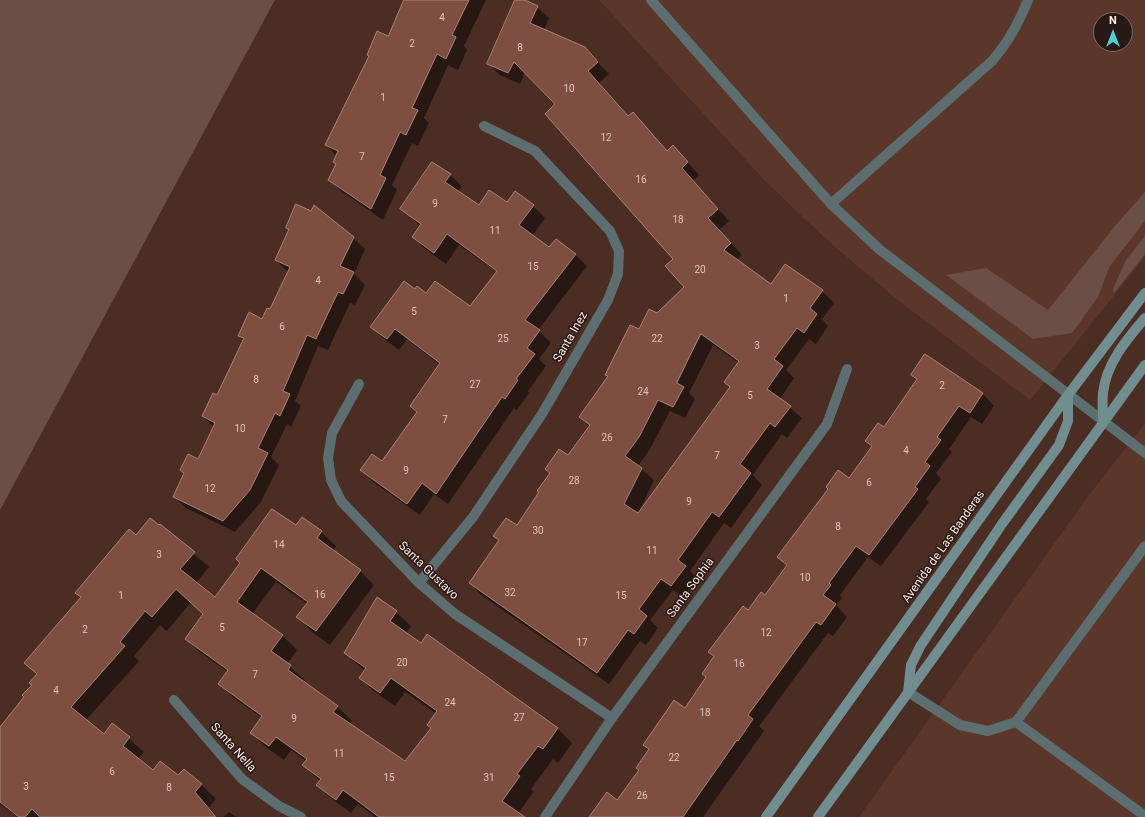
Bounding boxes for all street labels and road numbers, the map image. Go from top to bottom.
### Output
street label: Santa Inez [551,309,591,365]
street label: Avenida de Las Banderas [900,488,988,606]
street label: Santa Gustavo [395,539,461,603]
street label: Santa Sophia [664,555,718,621]
street label: Santa Nella [207,721,259,775]

